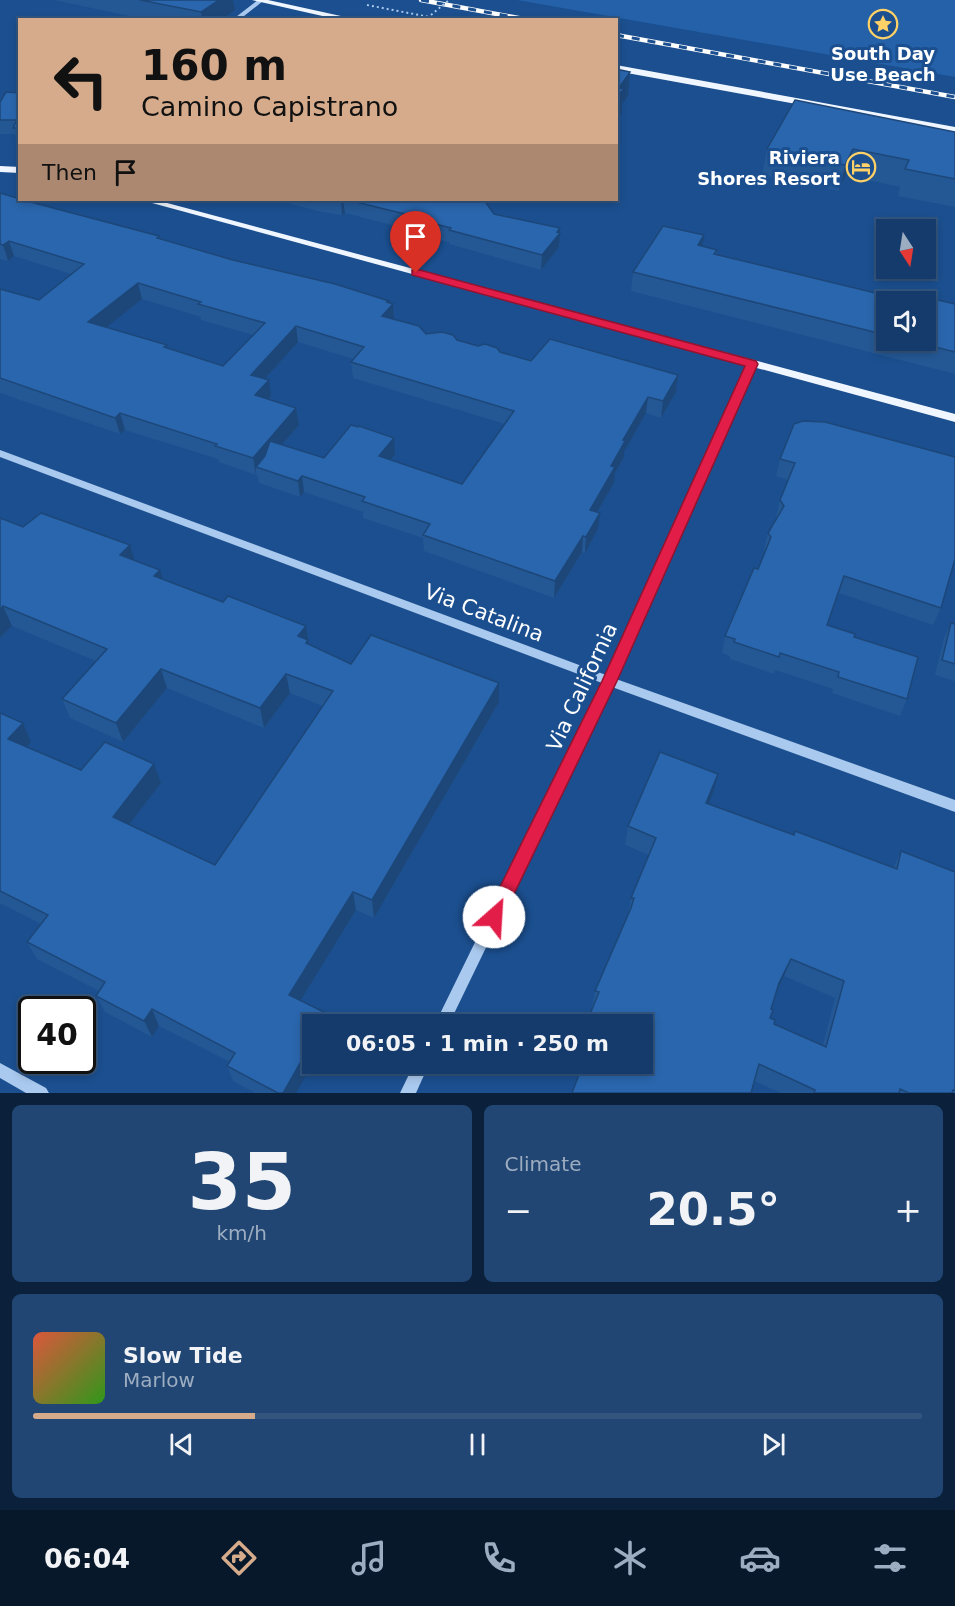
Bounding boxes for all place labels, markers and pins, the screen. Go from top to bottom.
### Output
place icon: South Day Use Beach [867,8,899,40]
place label: South Day Use Beach [830,43,936,85]
place label: Riviera Shores Resort [697,147,840,189]
hotel icon: Riviera Shores Resort [845,151,877,183]
pin [390,211,441,273]

